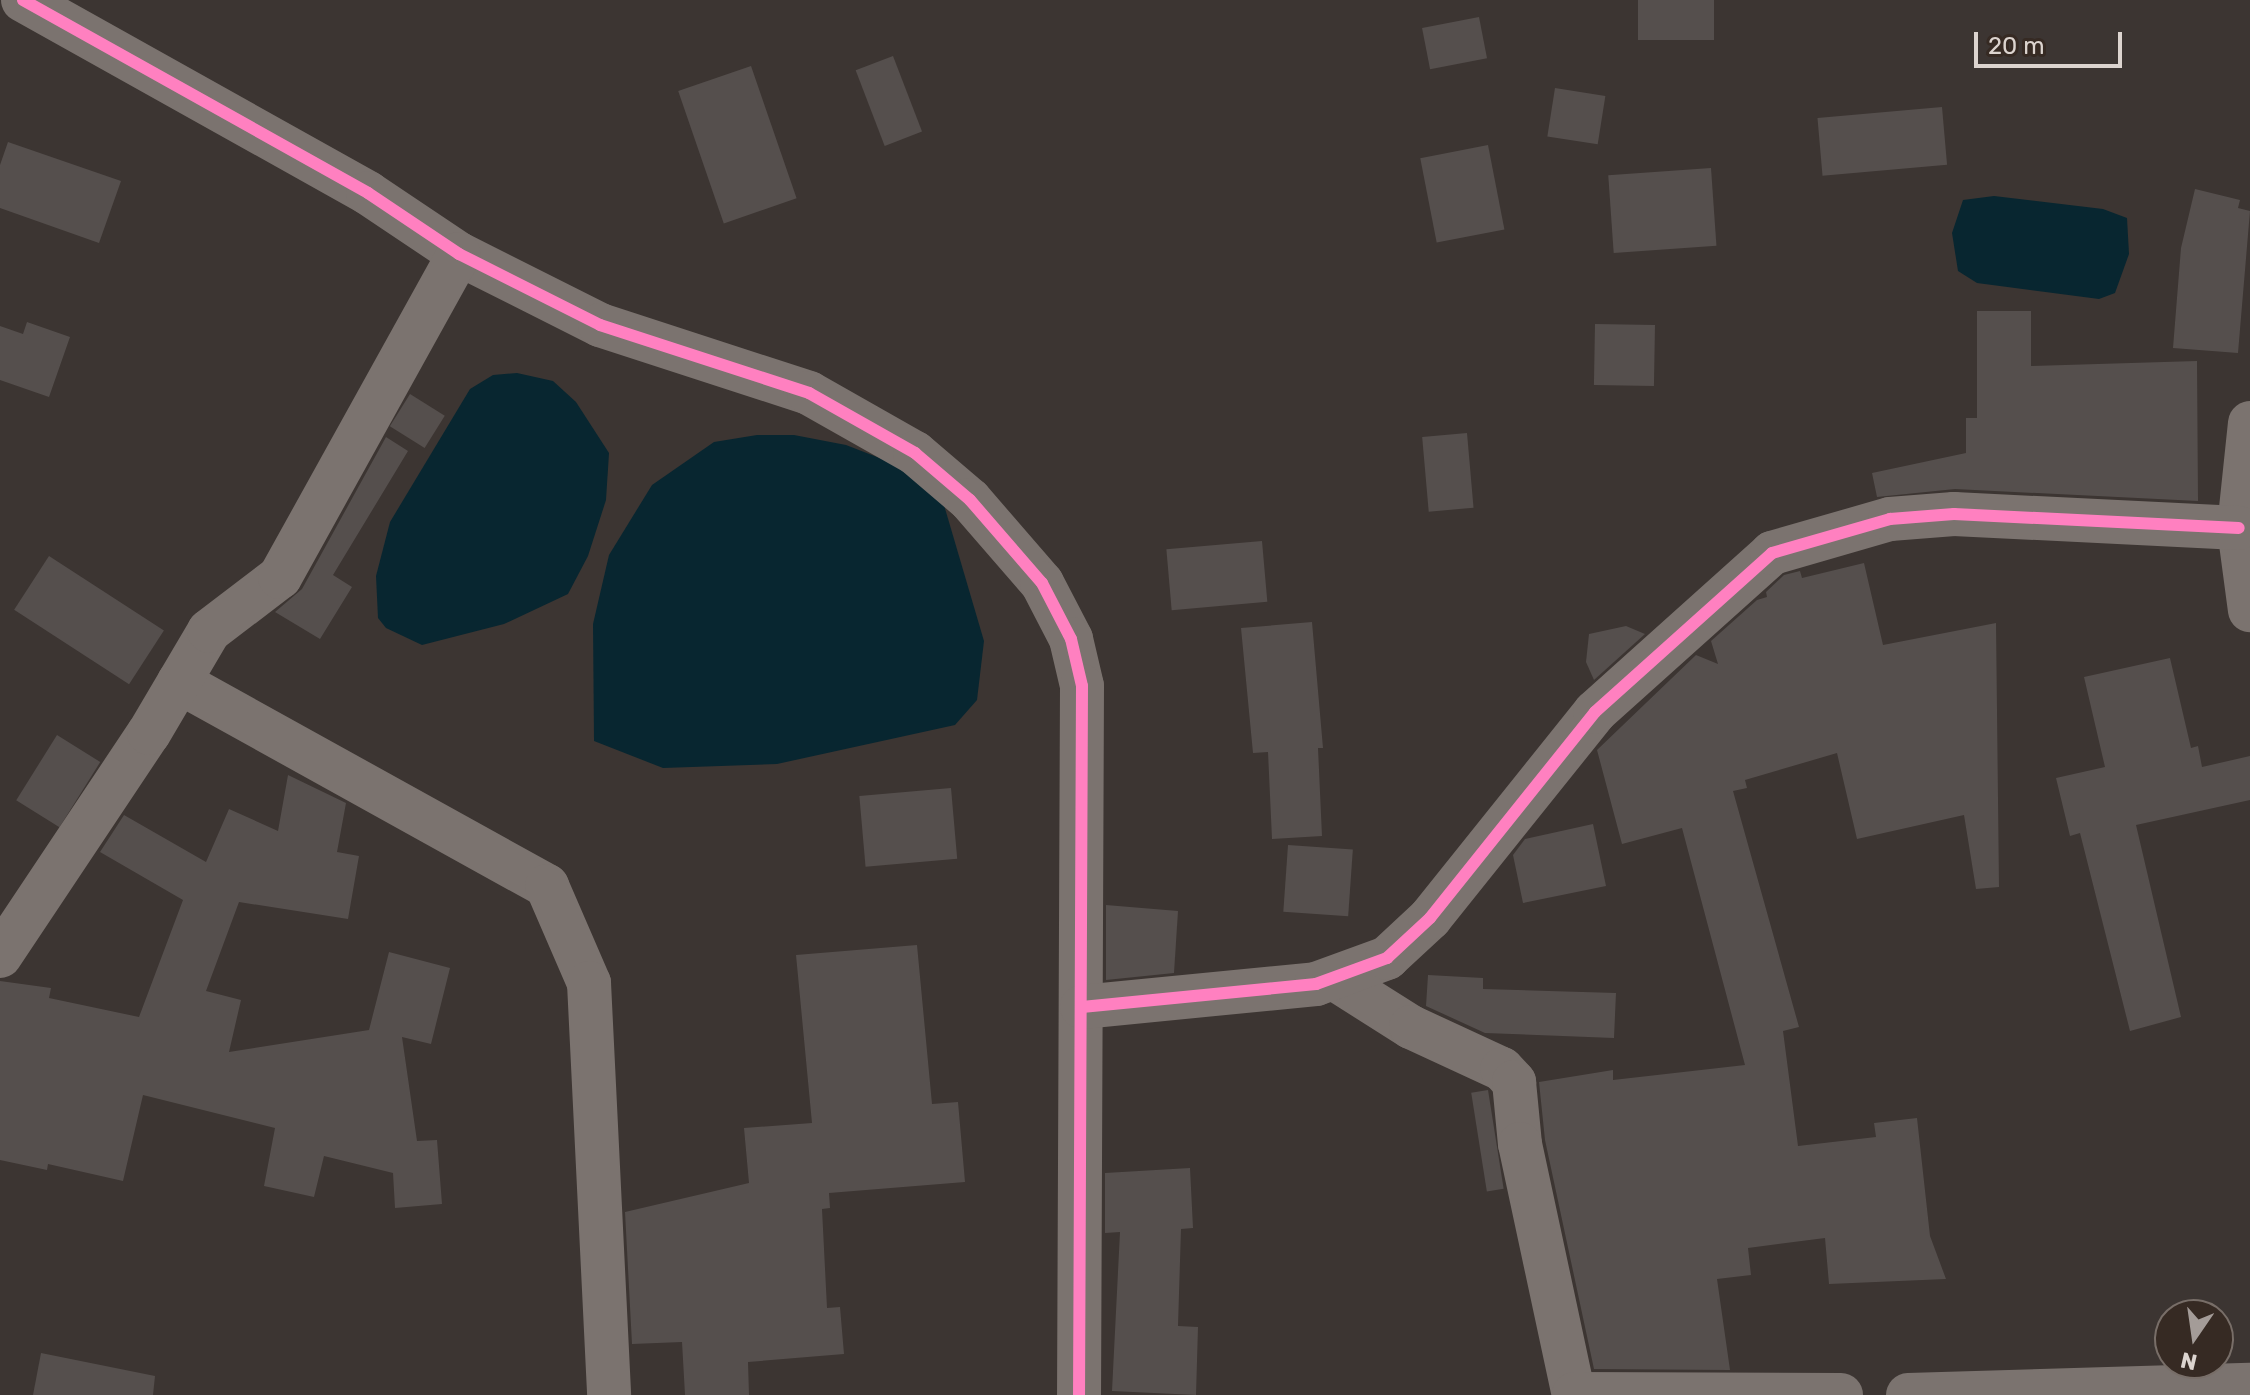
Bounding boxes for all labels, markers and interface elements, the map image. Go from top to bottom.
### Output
scale bar [1978,16,2126,66]
text: 20 m [1988,32,2045,60]
north arrow [2154,1299,2234,1379]
text: N [2178,1346,2200,1376]

